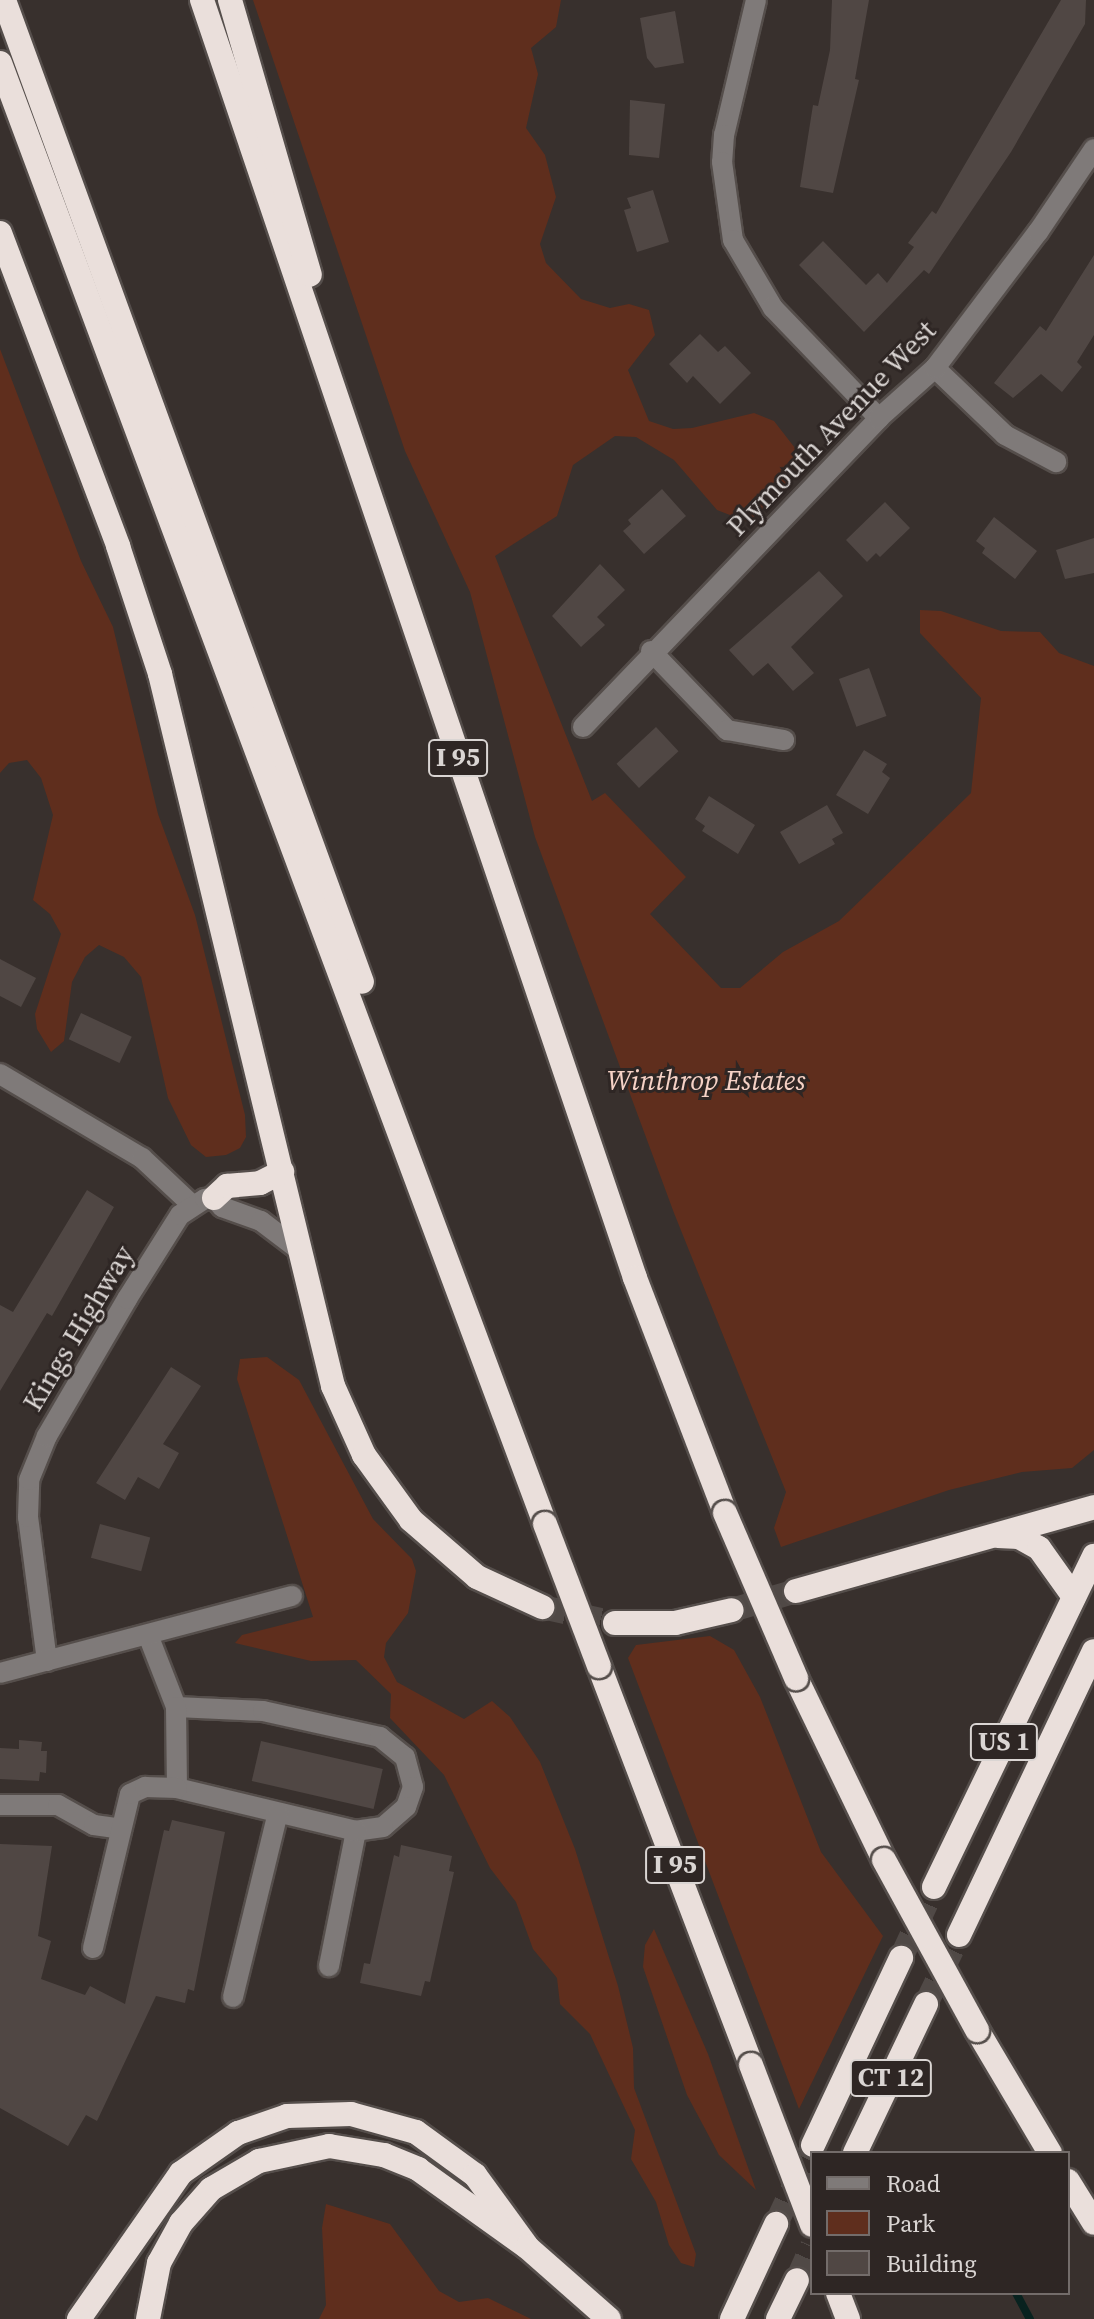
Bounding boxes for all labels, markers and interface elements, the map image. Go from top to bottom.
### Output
street label: Plymouth Avenue West [719,313,943,543]
road number: I 95 [428,736,488,780]
park label: Winthrop Estates [607,1063,805,1097]
street label: Kings Highway [15,1239,141,1417]
road number: US 1 [968,1720,1040,1764]
road number: I 95 [645,1843,705,1887]
road number: CT 12 [849,2056,933,2100]
legend [810,2151,1070,2295]
text: Road [886,2167,940,2200]
text: Park [886,2207,935,2240]
text: Building [886,2247,977,2280]

